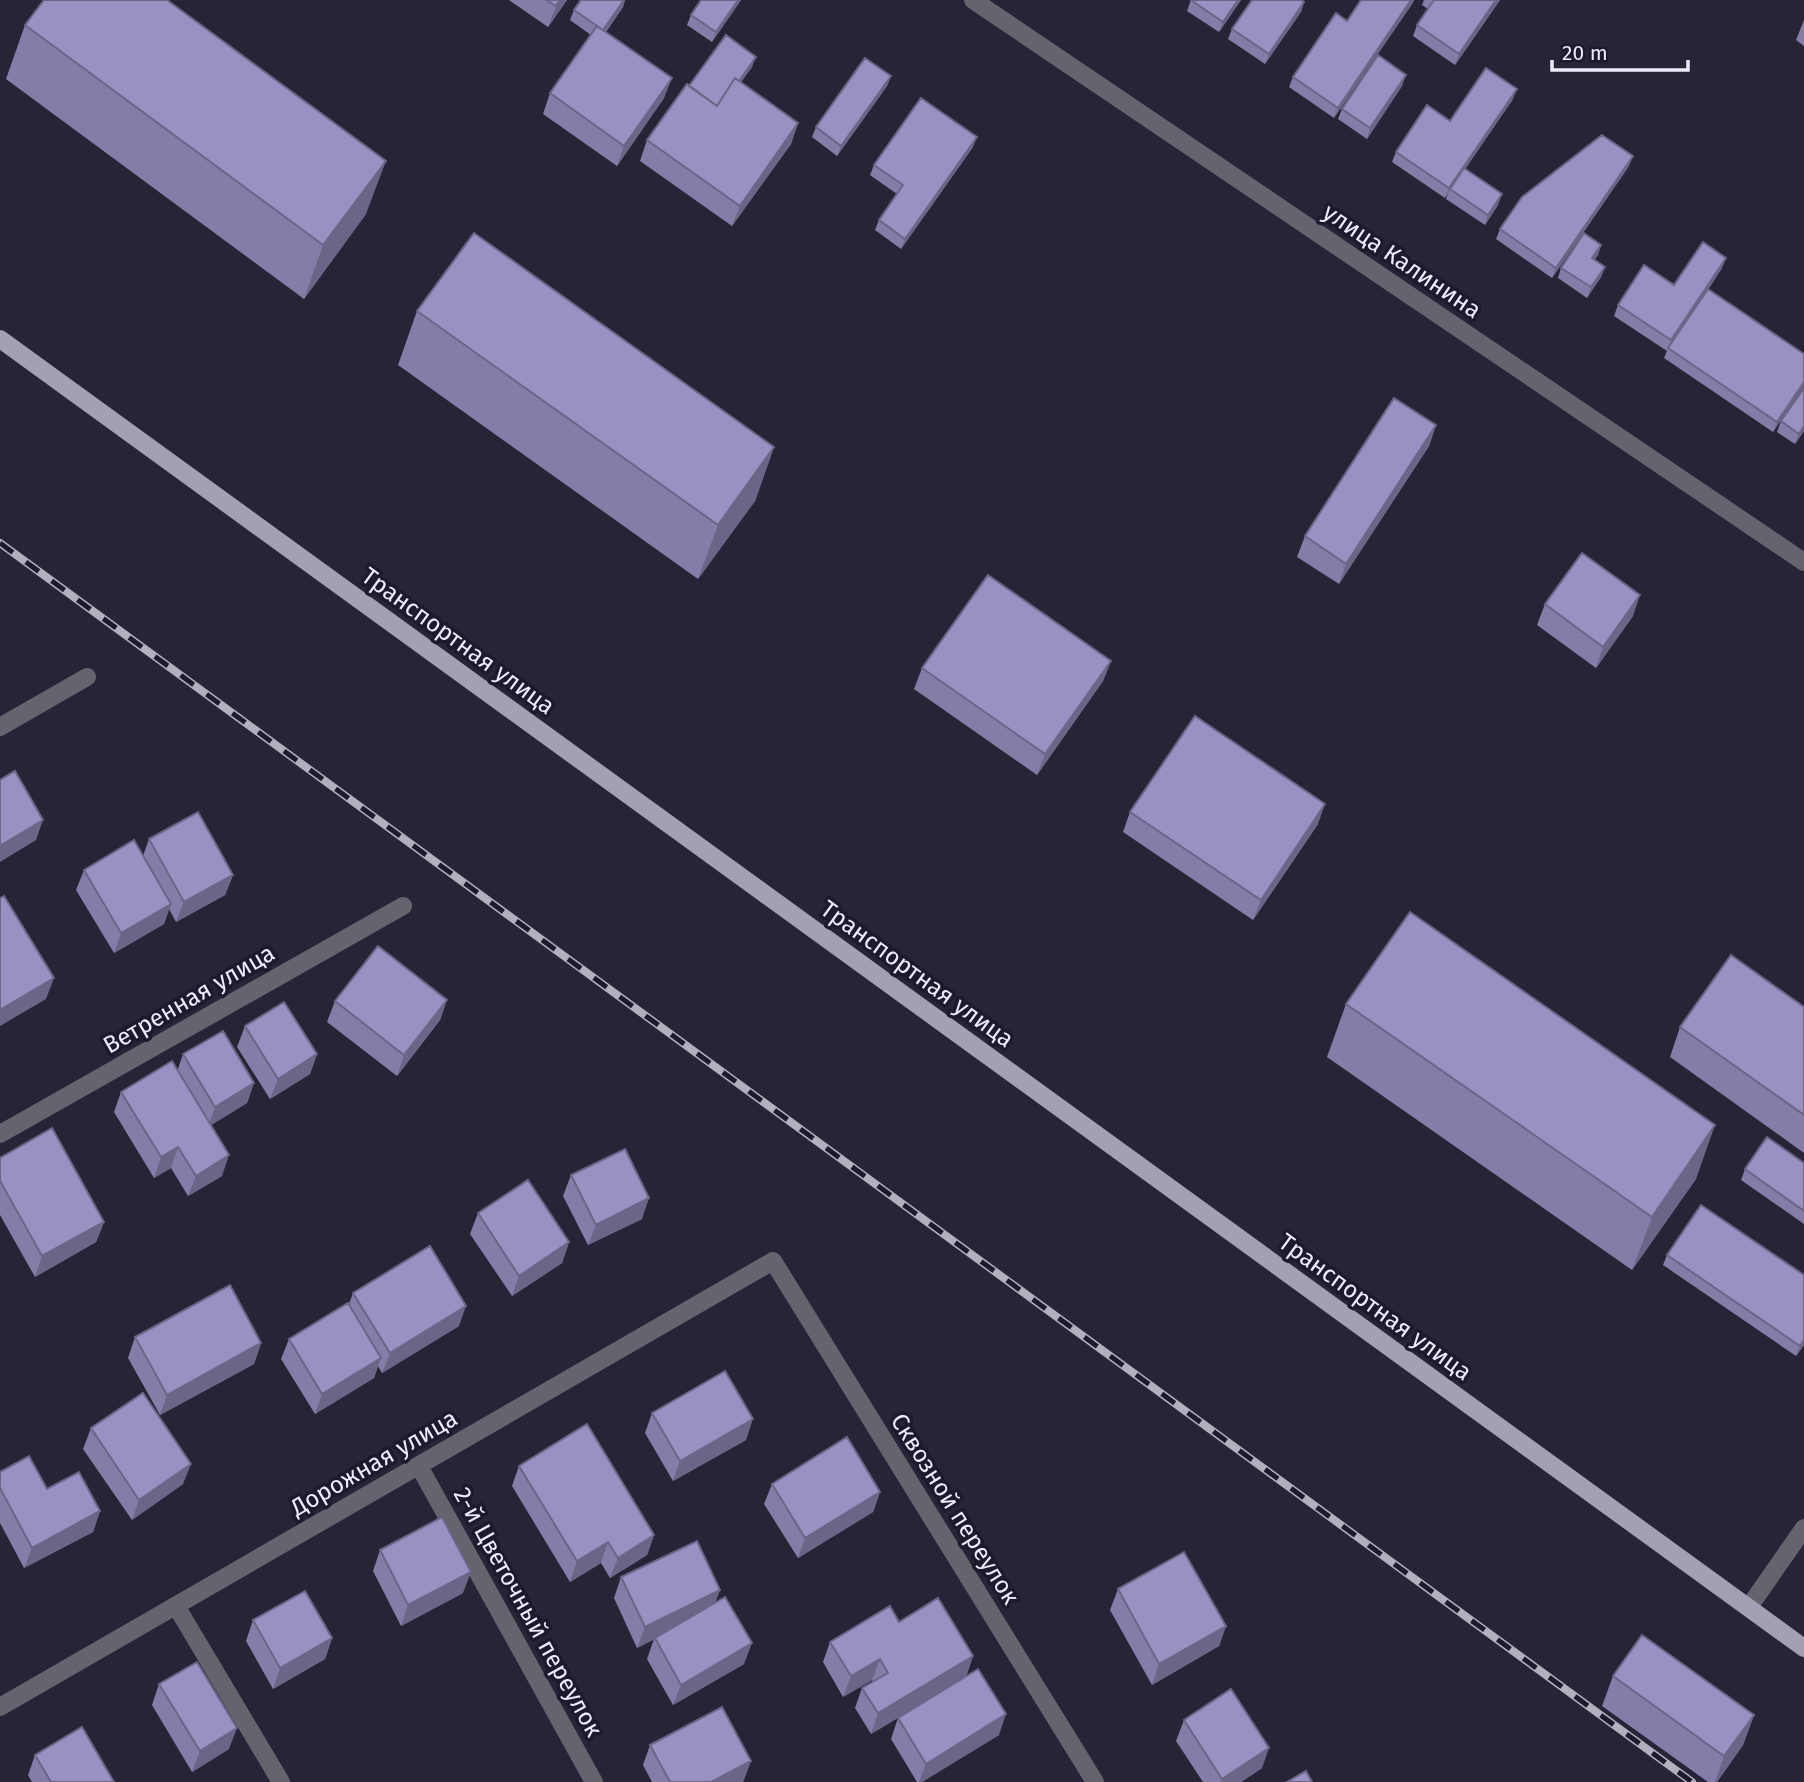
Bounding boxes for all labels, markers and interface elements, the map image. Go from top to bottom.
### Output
scale bar [1552,28,1688,72]
text: 20 m [1562,40,1608,66]
street label: улица Калинина [1318,198,1486,324]
street label: Транспортная улица [356,562,560,720]
street label: Транспортная улица [815,895,1019,1053]
street label: Ветренная улица [98,939,280,1059]
street label: Транспортная улица [1273,1228,1477,1386]
street label: Дорожная улица [285,1404,462,1523]
street label: Сквозной переулок [885,1408,1025,1610]
street label: 2-й Цветочный переулок [448,1482,609,1742]

